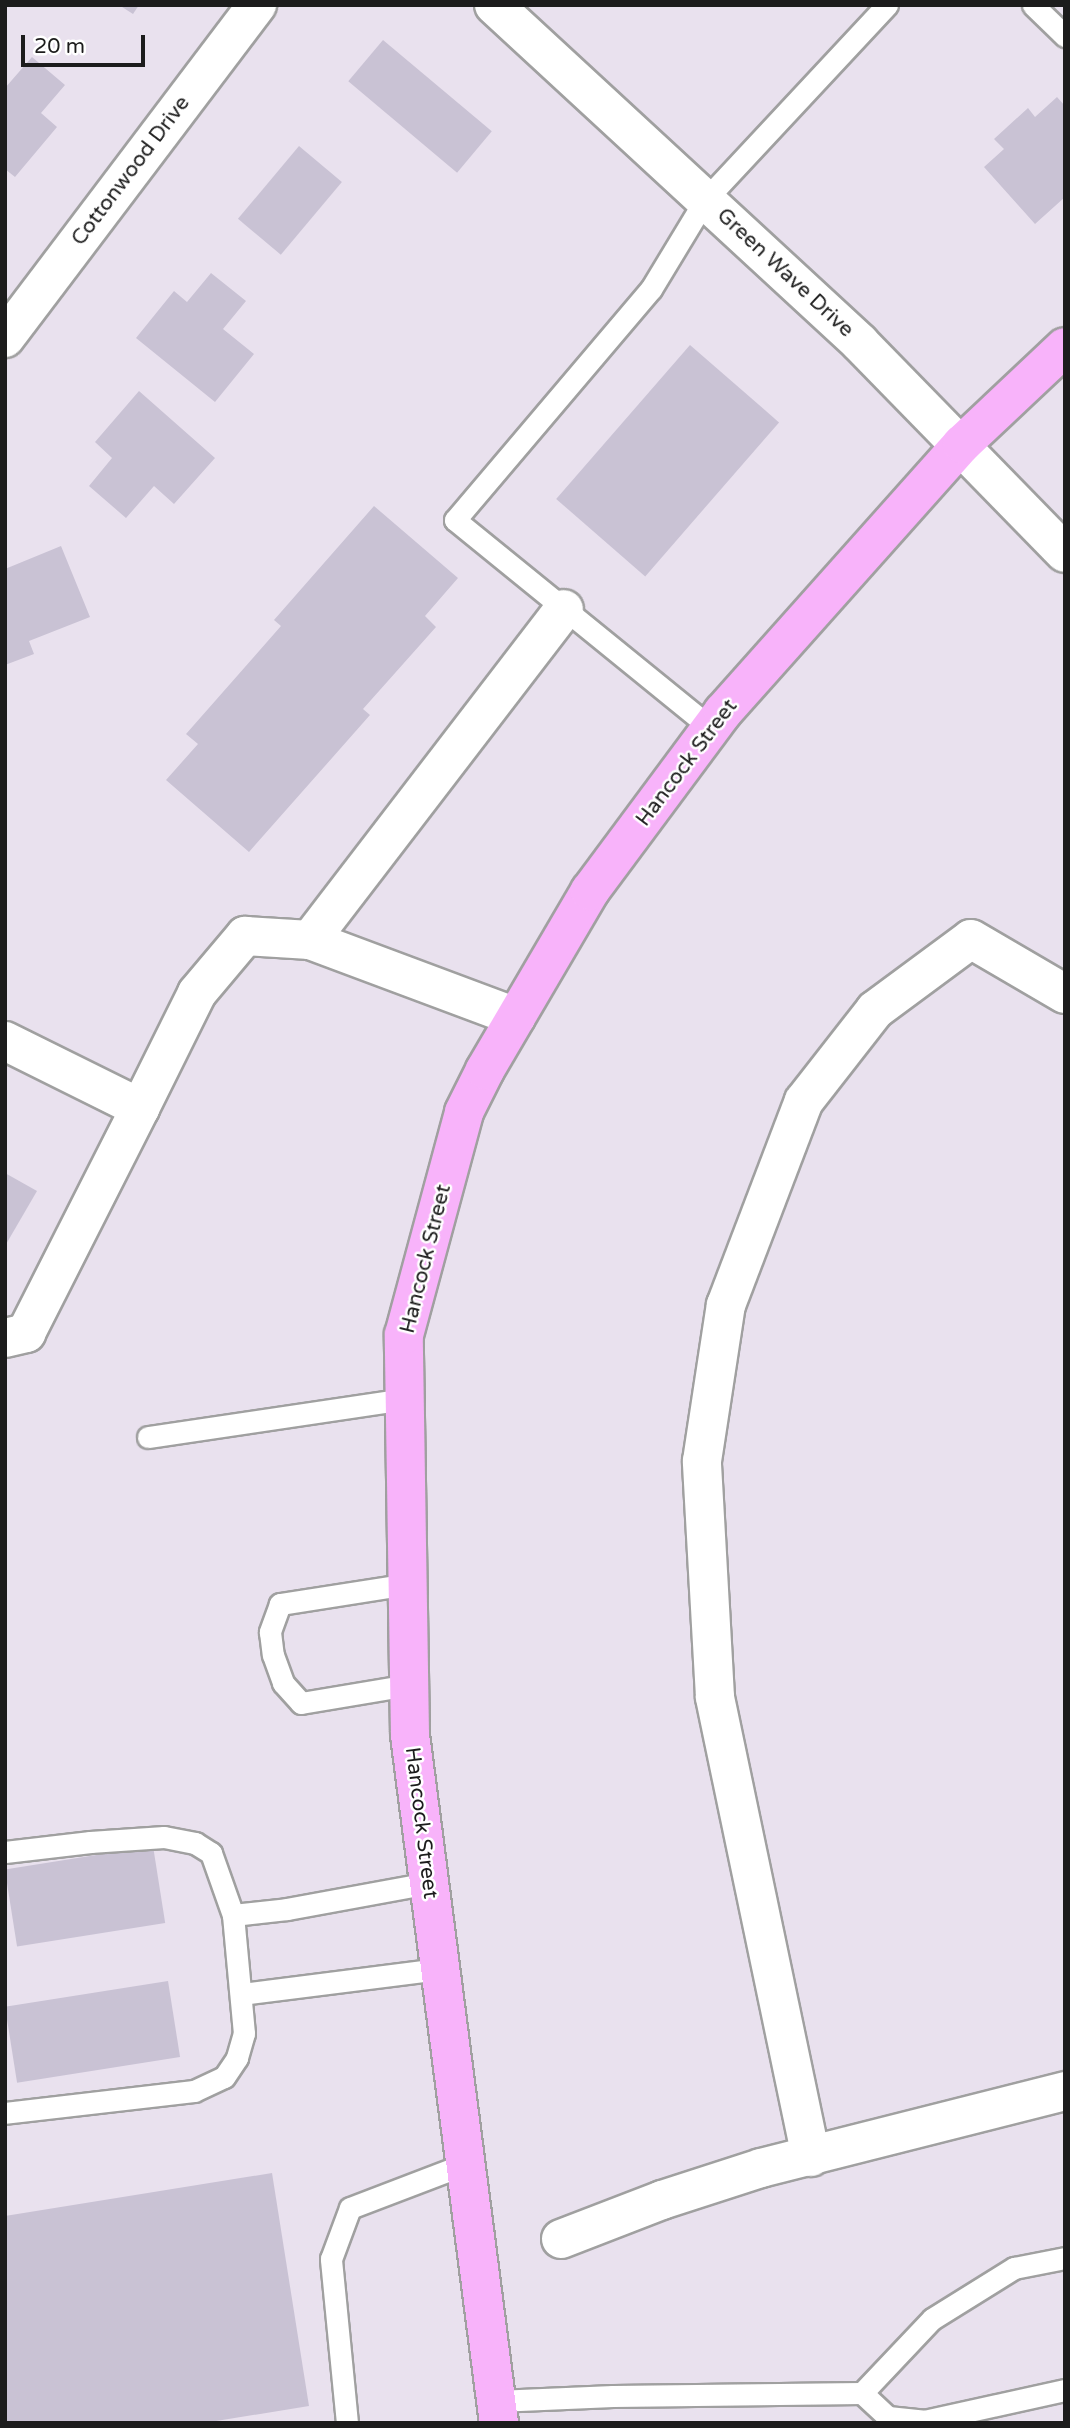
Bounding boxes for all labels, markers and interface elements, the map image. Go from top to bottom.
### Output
scale bar [24,21,149,65]
text: 20 m [34,34,85,59]
street label: Cottonwood Drive [67,91,195,251]
street label: Green Wave Drive [711,203,859,343]
street label: Hancock Street [631,695,743,831]
street label: Hancock Street [395,1182,457,1336]
street label: Hancock Street [399,1746,443,1900]

